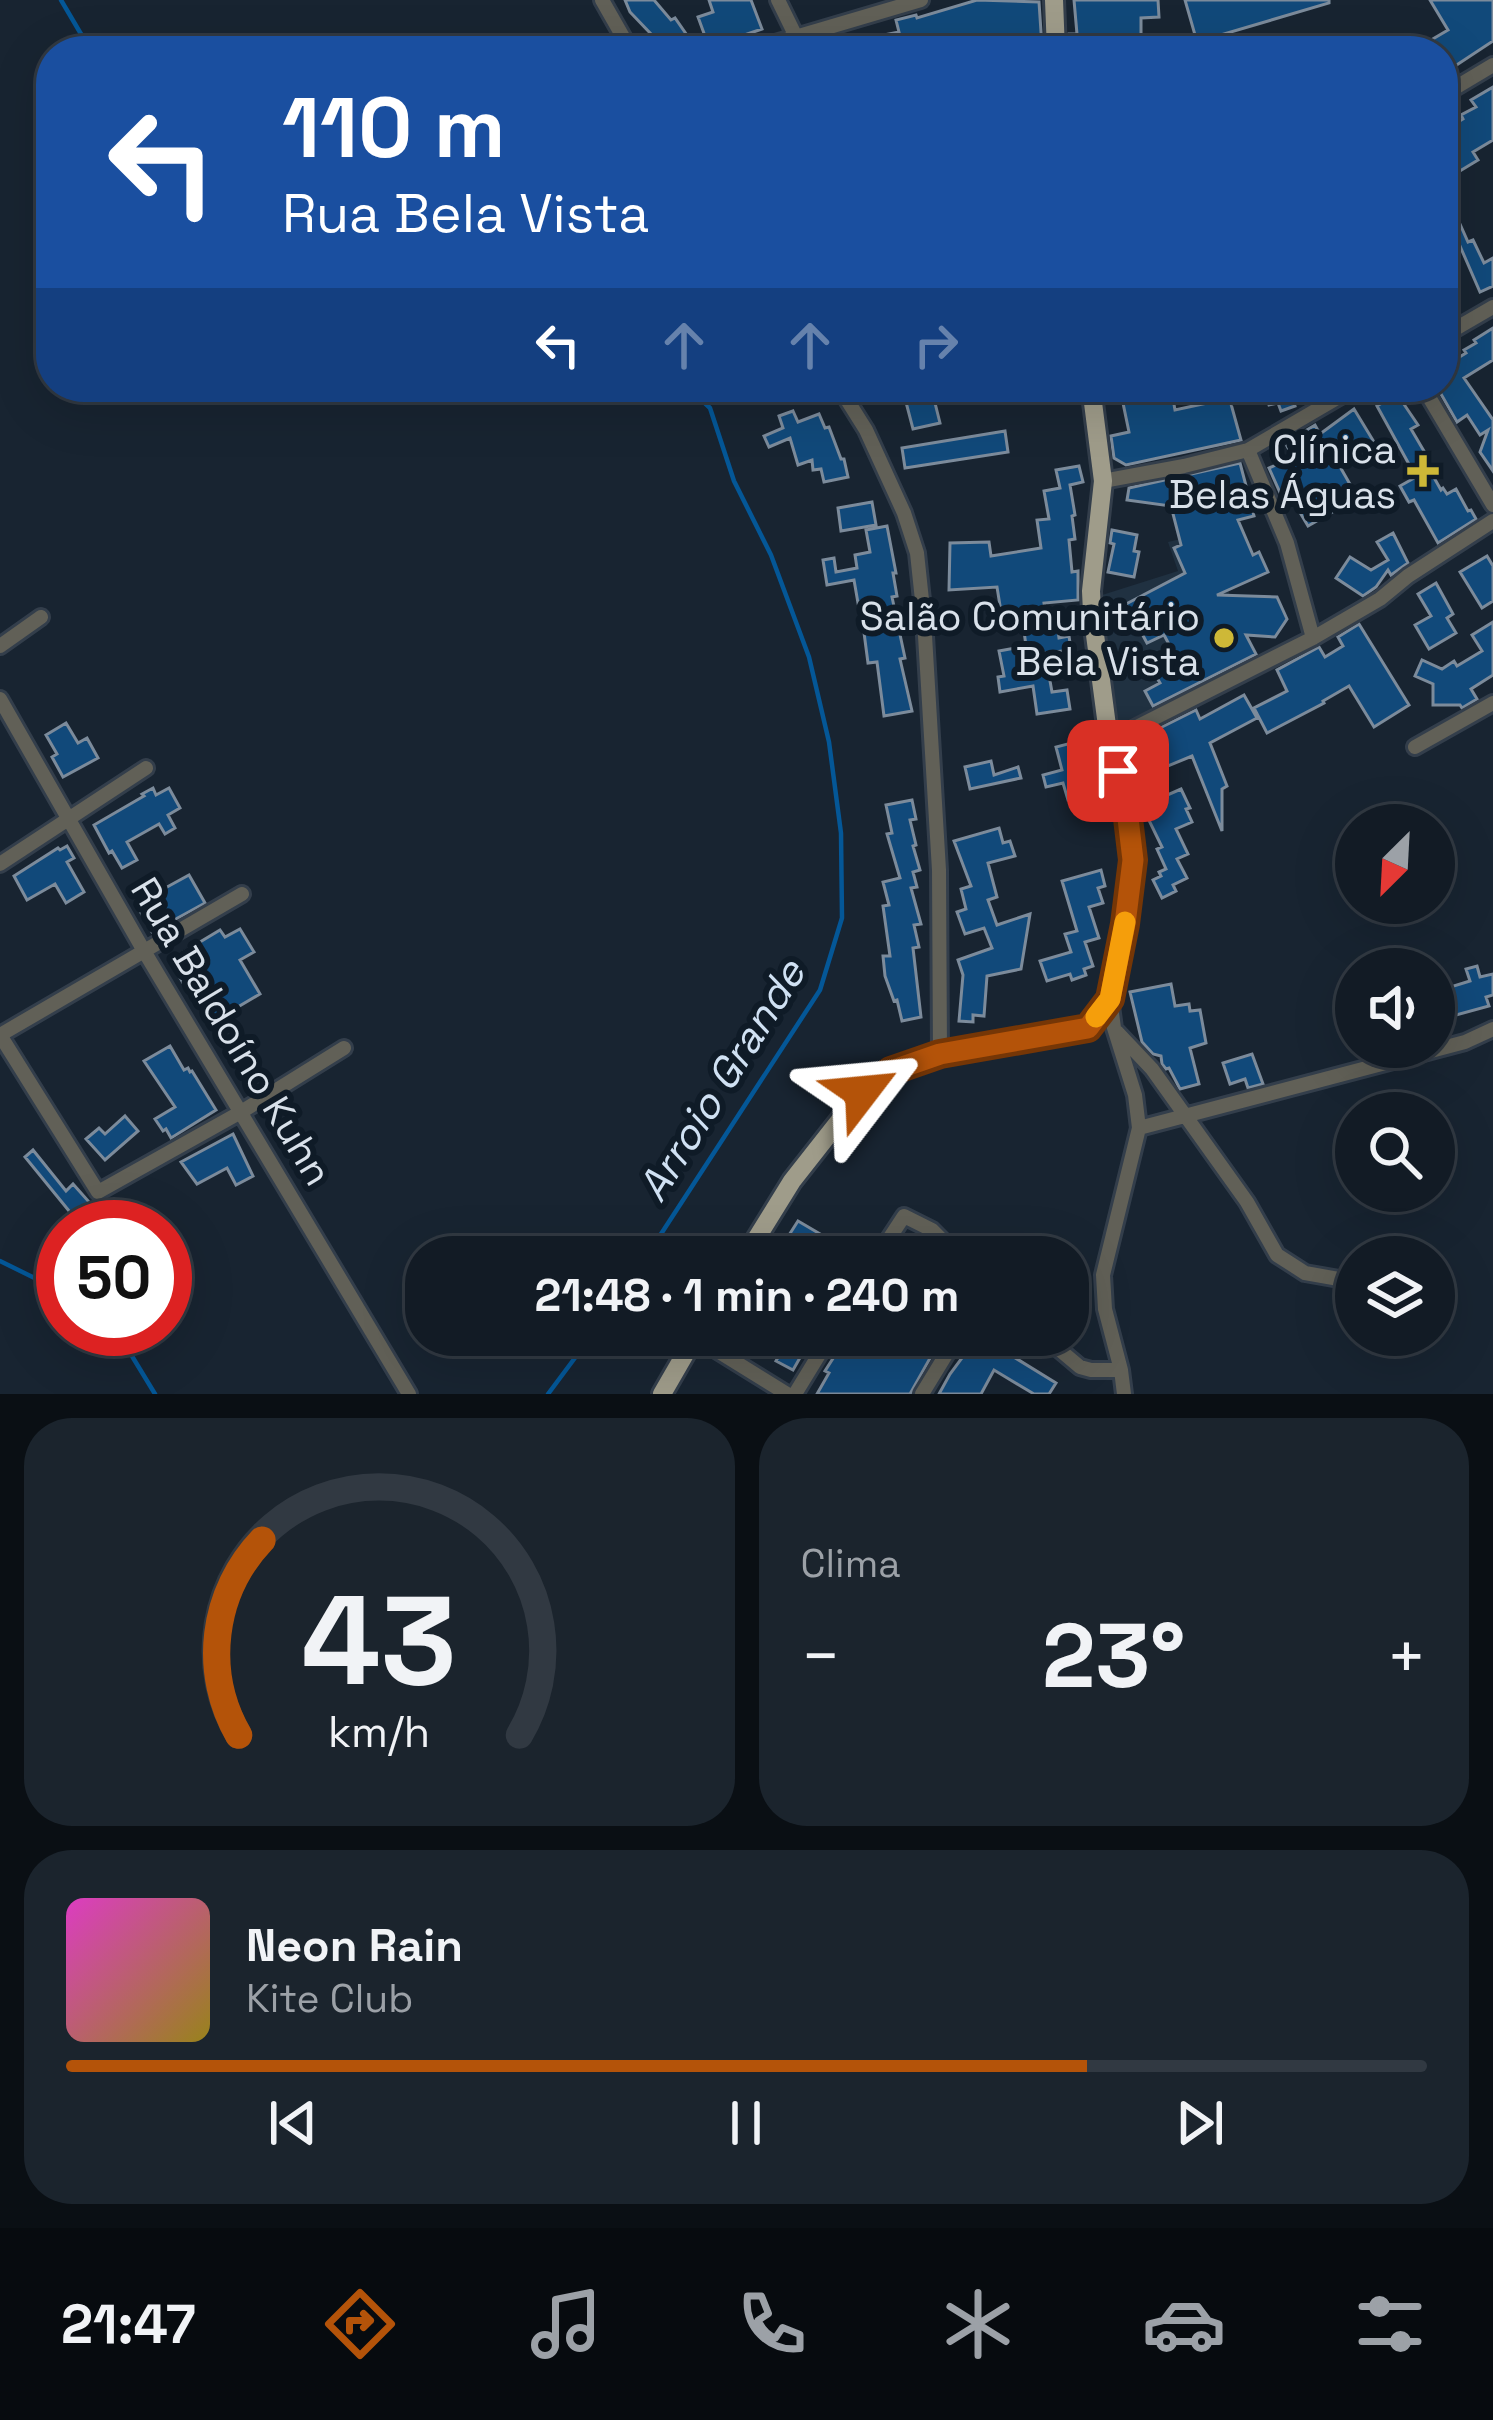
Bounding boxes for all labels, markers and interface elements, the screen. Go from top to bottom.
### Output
text: 110 m [282,74,505,182]
icon: left [84,84,240,240]
text: Rua Bela Vista [282,179,649,248]
icon: left [525,312,591,378]
icon: ahead [651,312,717,378]
icon: ahead [777,312,843,378]
icon: right [903,312,969,378]
place label: Clínica Belas Águas [1169,425,1396,519]
marker: Clínica Belas Águas [1407,455,1439,487]
place label: Salão Comunitário Bela Vista [860,592,1200,686]
marker: Salão Comunitário Bela Vista [1211,625,1237,651]
pin [1067,720,1169,822]
icon: arrive [1085,738,1151,804]
north arrow [1335,804,1455,924]
map controls [1335,804,1455,1356]
street label: Rua Baldoíno Kuhn [120,868,343,1194]
water label: Arroio Grande [626,948,818,1211]
button: sound [1335,948,1455,1068]
position arrow [799,1029,925,1155]
button: search [1335,1092,1455,1212]
speed limit sign: 50 [36,1200,192,1356]
button: layers [1335,1236,1455,1356]
text: 21:48 · 1 min · 240 m [535,1267,959,1324]
text: Clima [801,1539,901,1588]
text: 43 [302,1561,457,1720]
text: 23° [1042,1598,1186,1713]
text: − [801,1614,841,1698]
text: + [1386,1614,1427,1698]
text: km/h [328,1705,430,1760]
text: Neon Rain [246,1917,463,1974]
text: Kite Club [246,1974,413,2023]
icon: previous [260,2090,326,2156]
icon: pause [713,2090,779,2156]
icon: next [1167,2090,1233,2156]
icon: directions [318,2282,402,2366]
icon: music [524,2282,608,2366]
icon: phone [730,2282,814,2366]
icon: climate [936,2282,1020,2366]
icon: car [1142,2282,1226,2366]
icon: filters [1348,2282,1432,2366]
text: 21:47 [61,2290,196,2359]

